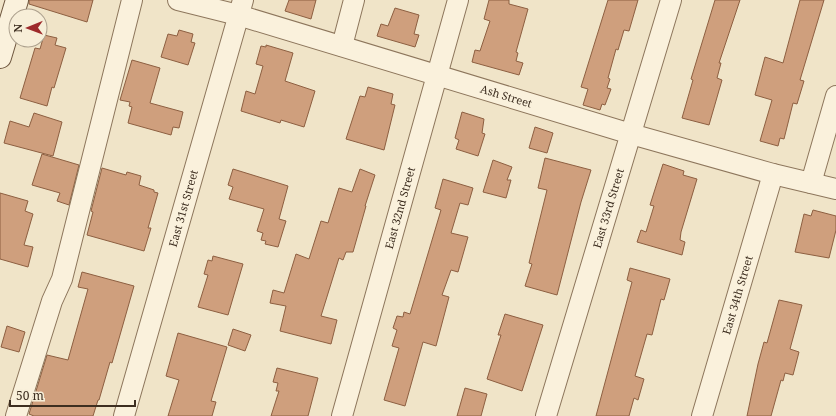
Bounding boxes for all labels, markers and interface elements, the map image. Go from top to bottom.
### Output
north arrow [8,8,48,48]
text: N [10,23,25,33]
street label: Ash Street [479,81,534,111]
street label: East 32nd Street [381,165,418,251]
street label: East 33rd Street [589,166,627,250]
street label: East 31st Street [165,168,201,248]
street label: East 34th Street [718,254,756,336]
scale bar [10,382,135,408]
text: 50 m [16,387,44,404]

